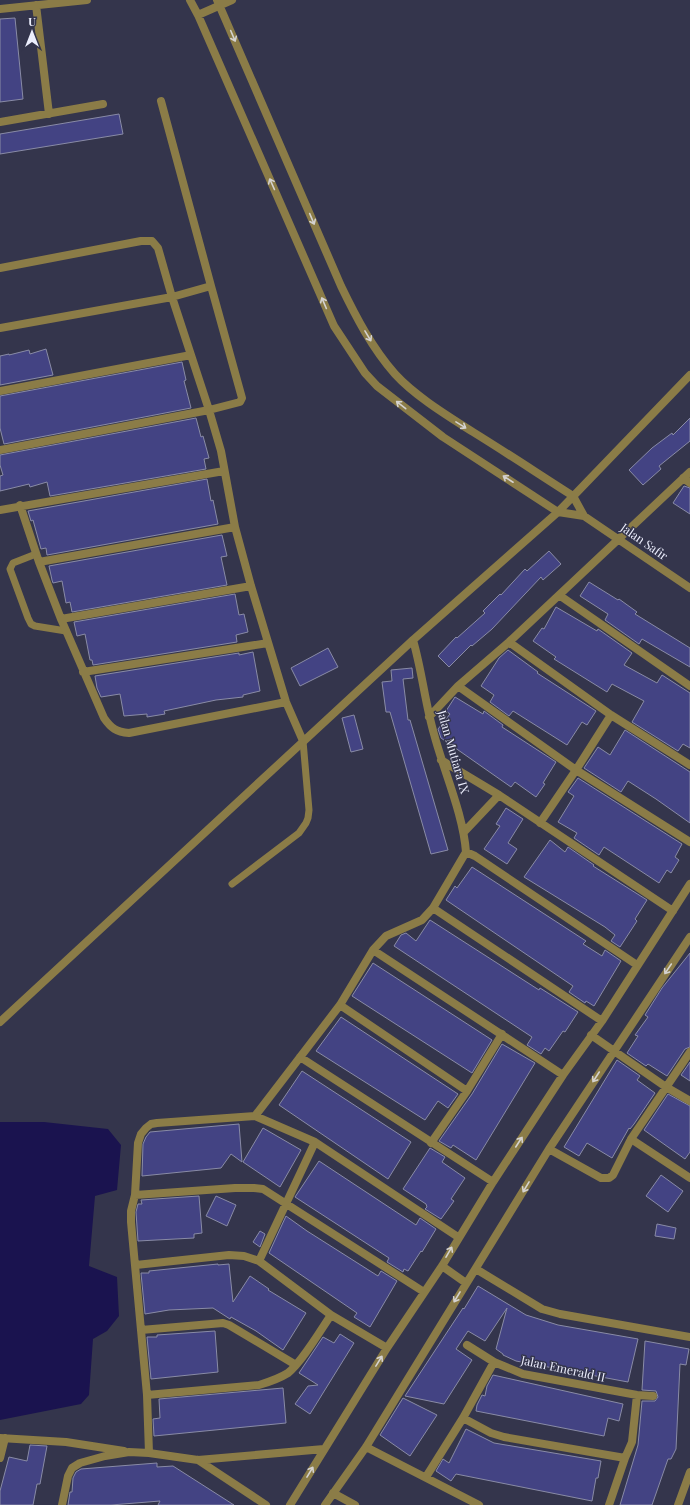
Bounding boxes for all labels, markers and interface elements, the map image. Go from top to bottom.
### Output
north arrow [12,12,52,52]
text: U [28,14,36,29]
one-way arrow [229,29,237,41]
one-way arrow [268,178,275,190]
one-way arrow [309,213,316,225]
one-way arrow [320,297,328,309]
one-way arrow [364,330,372,341]
one-way arrow [396,401,407,409]
one-way arrow [455,421,467,429]
one-way arrow [502,475,514,483]
street label: Jalan Safir [617,518,672,564]
street label: Jalan Mutiara IX [434,707,474,796]
one-way arrow [664,963,672,974]
one-way arrow [592,1072,601,1083]
one-way arrow [515,1137,523,1148]
one-way arrow [522,1181,530,1193]
one-way arrow [446,1246,454,1258]
one-way arrow [453,1291,461,1303]
street label: Jalan Emerald II [519,1351,607,1385]
one-way arrow [375,1355,383,1367]
one-way arrow [306,1467,314,1478]

